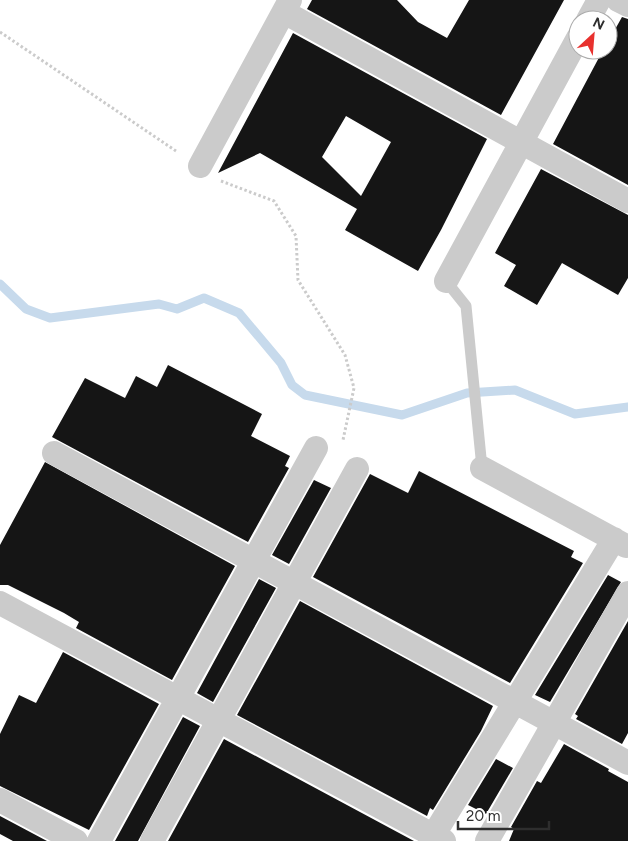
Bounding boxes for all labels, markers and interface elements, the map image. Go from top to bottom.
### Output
north arrow [568,10,618,60]
text: N [590,14,607,34]
scale bar [458,798,549,830]
text: 20 m [466,807,500,825]

